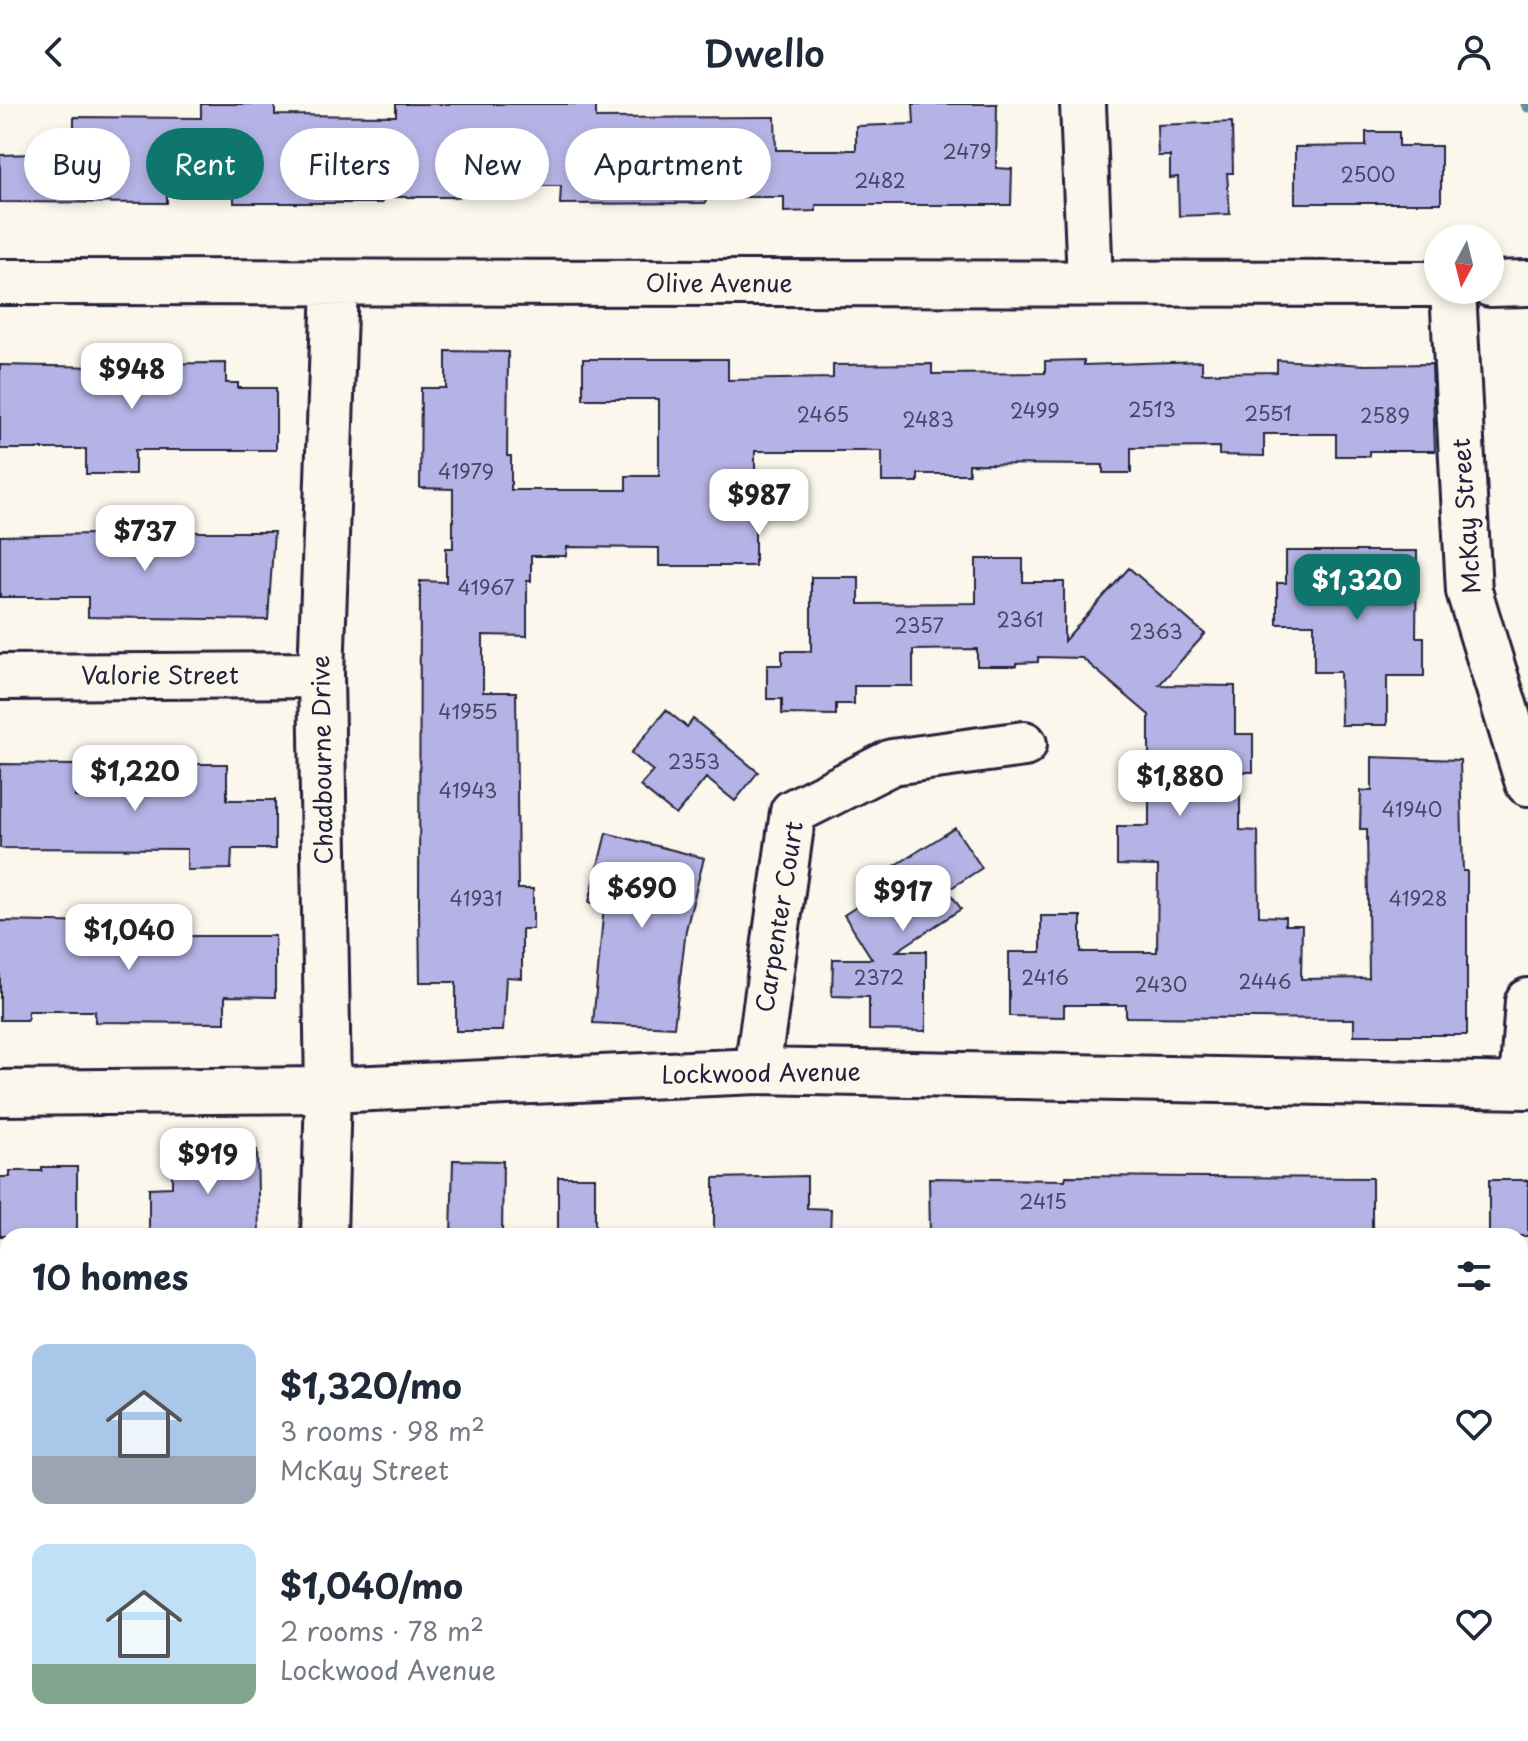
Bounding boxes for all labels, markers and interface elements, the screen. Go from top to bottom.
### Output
text: Dwello [703,25,825,79]
icon: back [32,30,76,74]
icon: person [1452,30,1496,74]
chip: Buy [24,128,130,200]
chip: Rent [146,128,264,200]
chip: Filters [280,128,419,200]
chip: New [435,128,549,200]
chip: Apartment [565,128,771,200]
house number: 2479 [943,136,991,166]
house number: 2500 [1341,159,1395,189]
house number: 2482 [854,165,906,195]
north arrow [1424,224,1504,304]
map controls [1424,224,1504,304]
street label: Olive Avenue [645,264,793,300]
pin: $948 [85,343,179,411]
text: $948 [99,349,165,388]
house number: 2513 [1128,394,1176,424]
house number: 2499 [1010,395,1060,425]
house number: 2551 [1244,398,1292,428]
house number: 2465 [797,399,849,429]
house number: 2589 [1360,400,1410,430]
house number: 2483 [902,404,954,434]
street label: McKay Street [1442,437,1488,595]
house number: 41979 [438,456,494,486]
pin: $987 [712,469,806,537]
text: $987 [727,475,791,514]
pin: $737 [98,505,192,573]
text: $737 [114,511,176,550]
pin: $1,320 [1292,554,1422,622]
text: $1,320 [1312,560,1402,599]
house number: 41967 [457,572,515,602]
house number: 2361 [996,604,1044,634]
house number: 2357 [894,610,944,640]
house number: 2363 [1129,616,1183,646]
street label: Chadbourne Drive [301,655,341,865]
street label: Valorie Street [81,656,239,692]
house number: 41955 [438,696,498,726]
pin: $1,220 [70,745,200,813]
house number: 2353 [668,746,720,776]
pin: $1,880 [1115,750,1245,818]
text: $1,220 [90,751,180,790]
text: $1,880 [1136,756,1224,795]
house number: 41943 [439,775,497,805]
house number: 41940 [1382,794,1442,824]
street label: Carpenter Court [745,818,811,1015]
pin: $690 [595,862,689,930]
pin: $917 [856,865,950,933]
text: $690 [607,868,677,907]
text: $917 [874,871,932,910]
house number: 41931 [449,883,503,913]
house number: 41928 [1389,883,1447,913]
pin: $1,040 [64,904,194,972]
text: $1,040 [83,910,175,949]
house number: 2372 [854,962,904,992]
house number: 2416 [1021,962,1069,992]
house number: 2446 [1239,966,1291,996]
house number: 2430 [1135,969,1187,999]
street label: Lockwood Avenue [661,1052,861,1092]
pin: $919 [161,1128,255,1196]
text: $919 [178,1134,238,1173]
house number: 2415 [1019,1186,1067,1216]
text: 10 homes [32,1250,188,1302]
icon: filters [1452,1254,1496,1298]
text: $1,320/mo [280,1359,462,1411]
icon: home [96,1376,192,1472]
icon: heart [1452,1402,1496,1446]
text: 3 rooms · 98 m² [280,1411,485,1450]
text: McKay Street [280,1450,449,1489]
text: $1,040/mo [280,1559,463,1611]
icon: home [96,1576,192,1672]
icon: heart [1452,1602,1496,1646]
text: 2 rooms · 78 m² [280,1611,484,1650]
text: Lockwood Avenue [280,1650,496,1689]

